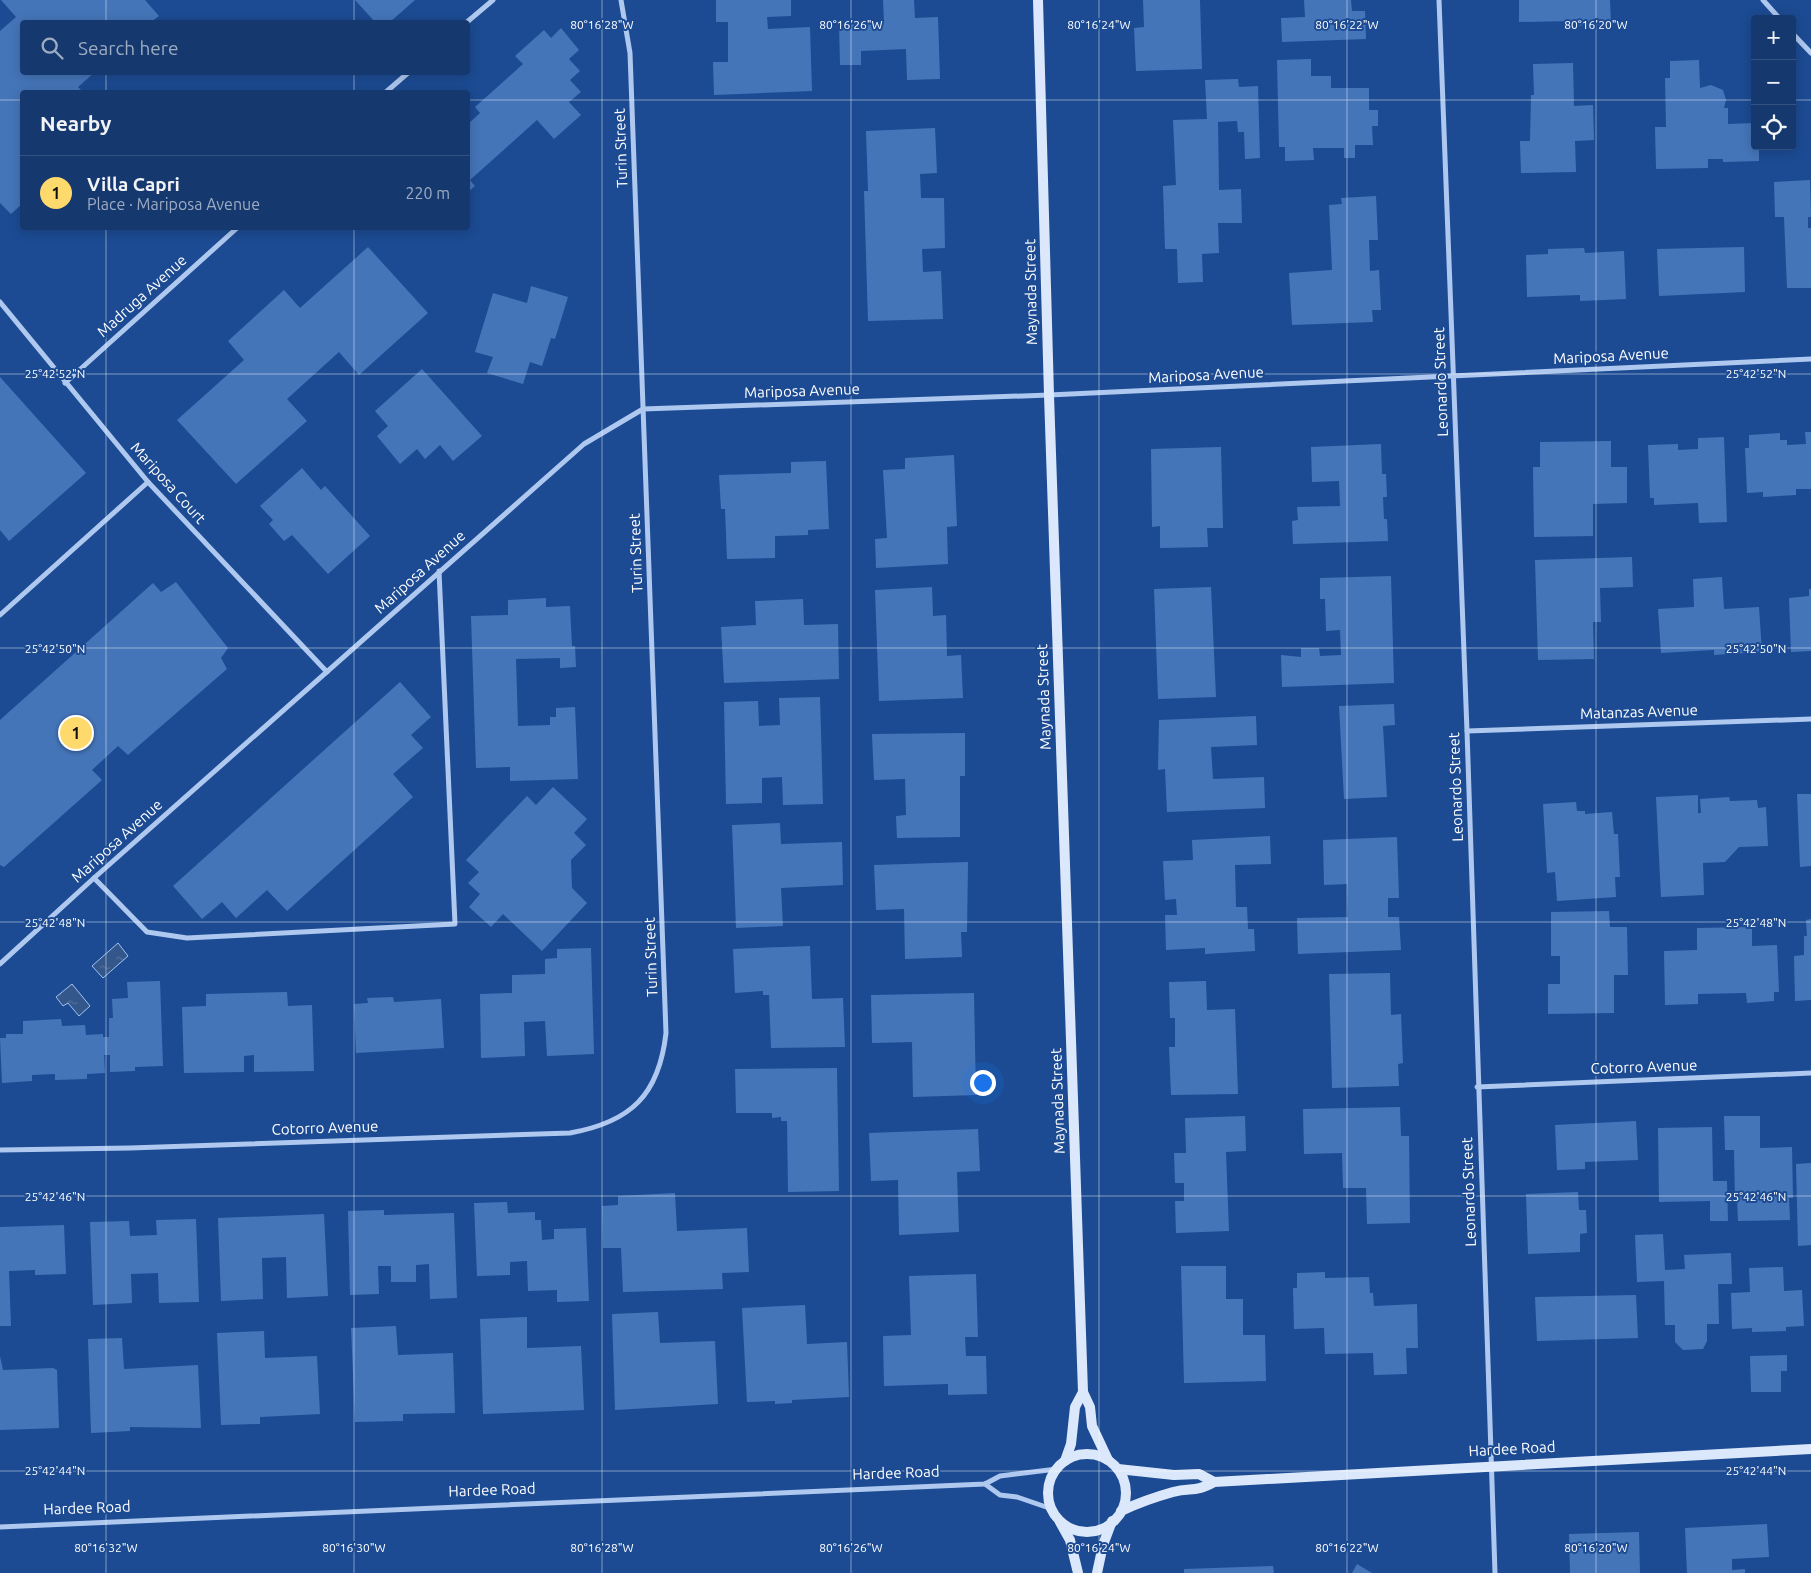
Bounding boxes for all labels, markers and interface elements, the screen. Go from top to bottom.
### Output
map controls [1751,15,1796,150]
button: + [1751,15,1796,60]
text: 80°16'28"W [570,18,634,31]
text: 80°16'26"W [819,18,883,31]
text: 80°16'24"W [1067,18,1131,31]
text: 80°16'22"W [1315,18,1379,31]
text: 80°16'20"W [1564,18,1628,31]
search box [20,20,470,75]
icon: search [38,34,66,62]
text: Search here [78,37,178,59]
button: − [1751,60,1796,105]
button: locate [1751,105,1796,150]
street label: Turin Street [611,108,630,188]
text: Nearby [40,111,111,135]
text: Villa Capri [87,173,180,195]
text: 1 [51,184,61,202]
text: 220 m [405,184,450,202]
text: Place · Mariposa Avenue [87,195,260,213]
street label: Maynada Street [1021,239,1040,345]
street label: Madruga Avenue [94,251,190,340]
street label: Leonardo Street [1430,327,1451,437]
street label: Mariposa Avenue [1553,344,1669,367]
street label: Mariposa Avenue [1148,363,1264,386]
text: 25°42'52"N [25,367,85,380]
text: 25°42'52"N [1726,367,1786,380]
street label: Mariposa Avenue [744,380,860,401]
street label: Mariposa Court [127,439,209,527]
street label: Turin Street [626,513,645,593]
street label: Mariposa Avenue [371,527,468,617]
text: 25°42'50"N [25,642,85,655]
text: 25°42'50"N [1726,642,1786,655]
street label: Maynada Street [1033,644,1054,750]
street label: Matanzas Avenue [1580,701,1698,722]
pin: 1 [60,714,92,752]
street label: Leonardo Street [1445,732,1466,842]
street label: Mariposa Avenue [68,796,165,886]
text: 25°42'48"N [25,916,85,929]
text: 25°42'48"N [1726,916,1786,929]
street label: Turin Street [641,917,660,997]
street label: Maynada Street [1047,1048,1068,1154]
street label: Cotorro Avenue [1590,1056,1698,1077]
your location [970,1070,996,1096]
street label: Cotorro Avenue [271,1117,379,1138]
street label: Leonardo Street [1458,1137,1479,1247]
text: 25°42'46"N [25,1190,85,1203]
text: 25°42'46"N [1726,1190,1786,1203]
street label: Hardee Road [1468,1438,1556,1459]
street label: Hardee Road [852,1462,940,1483]
text: 25°42'44"N [25,1464,85,1477]
text: 25°42'44"N [1726,1464,1786,1477]
street label: Hardee Road [448,1479,536,1500]
street label: Hardee Road [43,1497,131,1518]
text: 80°16'32"W [74,1541,138,1554]
text: 80°16'30"W [322,1541,386,1554]
text: 80°16'28"W [570,1541,634,1554]
text: 80°16'26"W [819,1541,883,1554]
text: 80°16'24"W [1067,1541,1131,1554]
text: 80°16'22"W [1315,1541,1379,1554]
text: 80°16'20"W [1564,1541,1628,1554]

